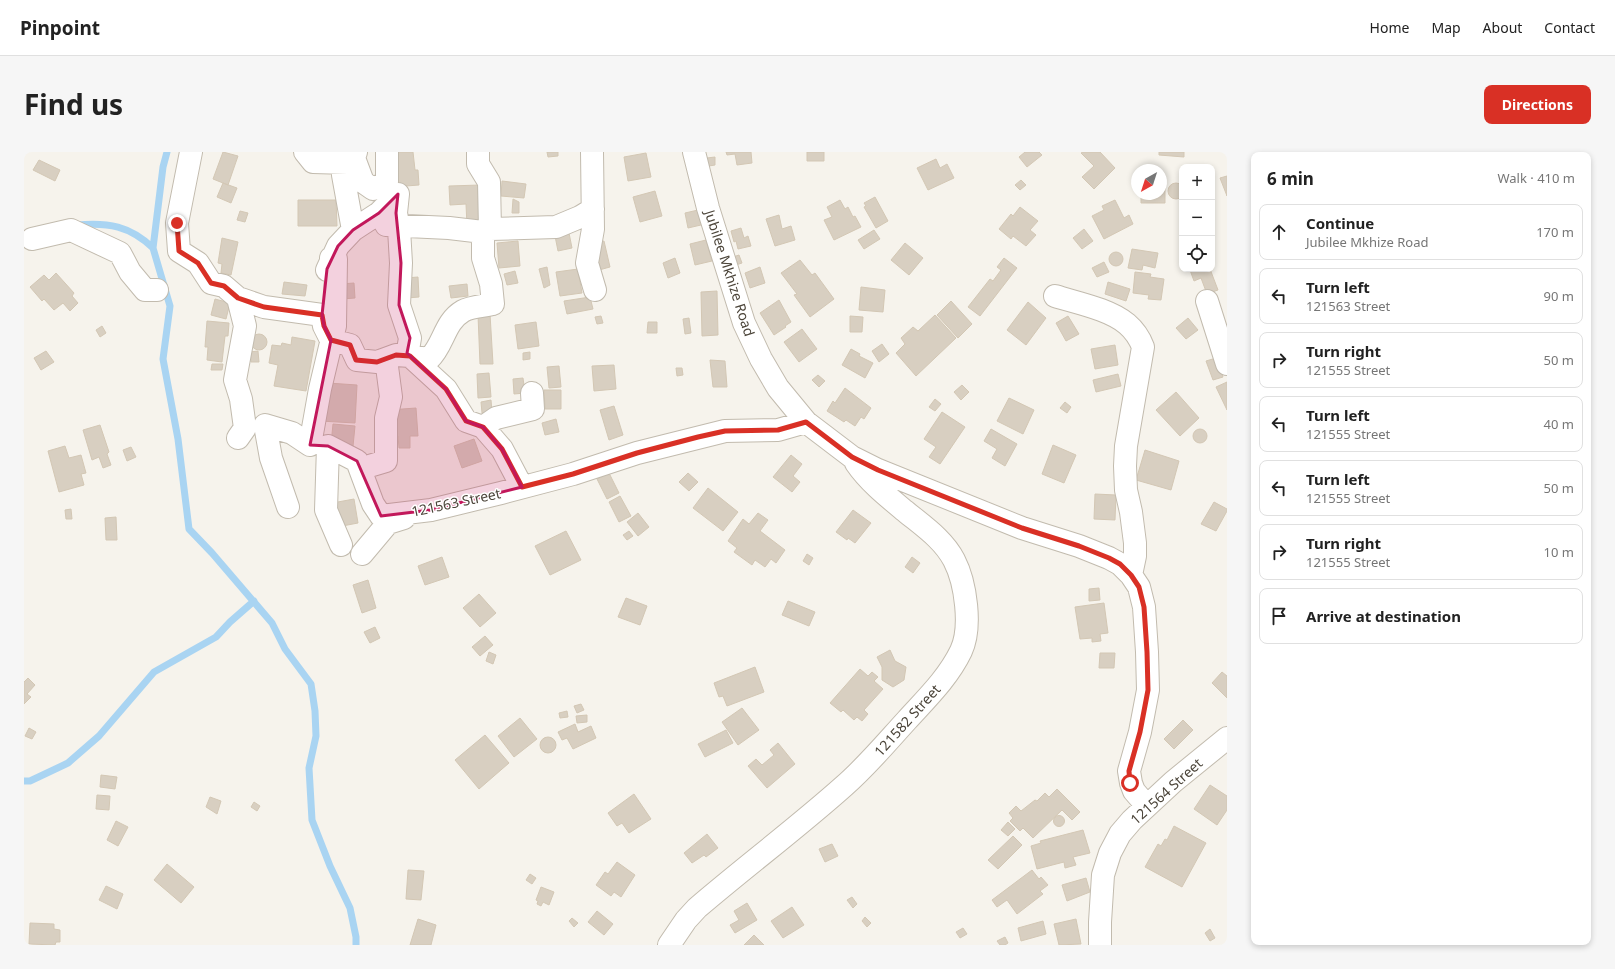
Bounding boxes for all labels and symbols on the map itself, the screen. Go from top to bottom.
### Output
north arrow [1131,164,1167,200]
street label: Jubilee Mkhize Road [700,205,759,339]
route end [168,214,186,232]
street label: 121563 Street [410,483,502,521]
street label: 121582 Street [870,680,944,760]
street label: 121564 Street [1126,754,1206,828]
route start [1121,774,1139,792]

